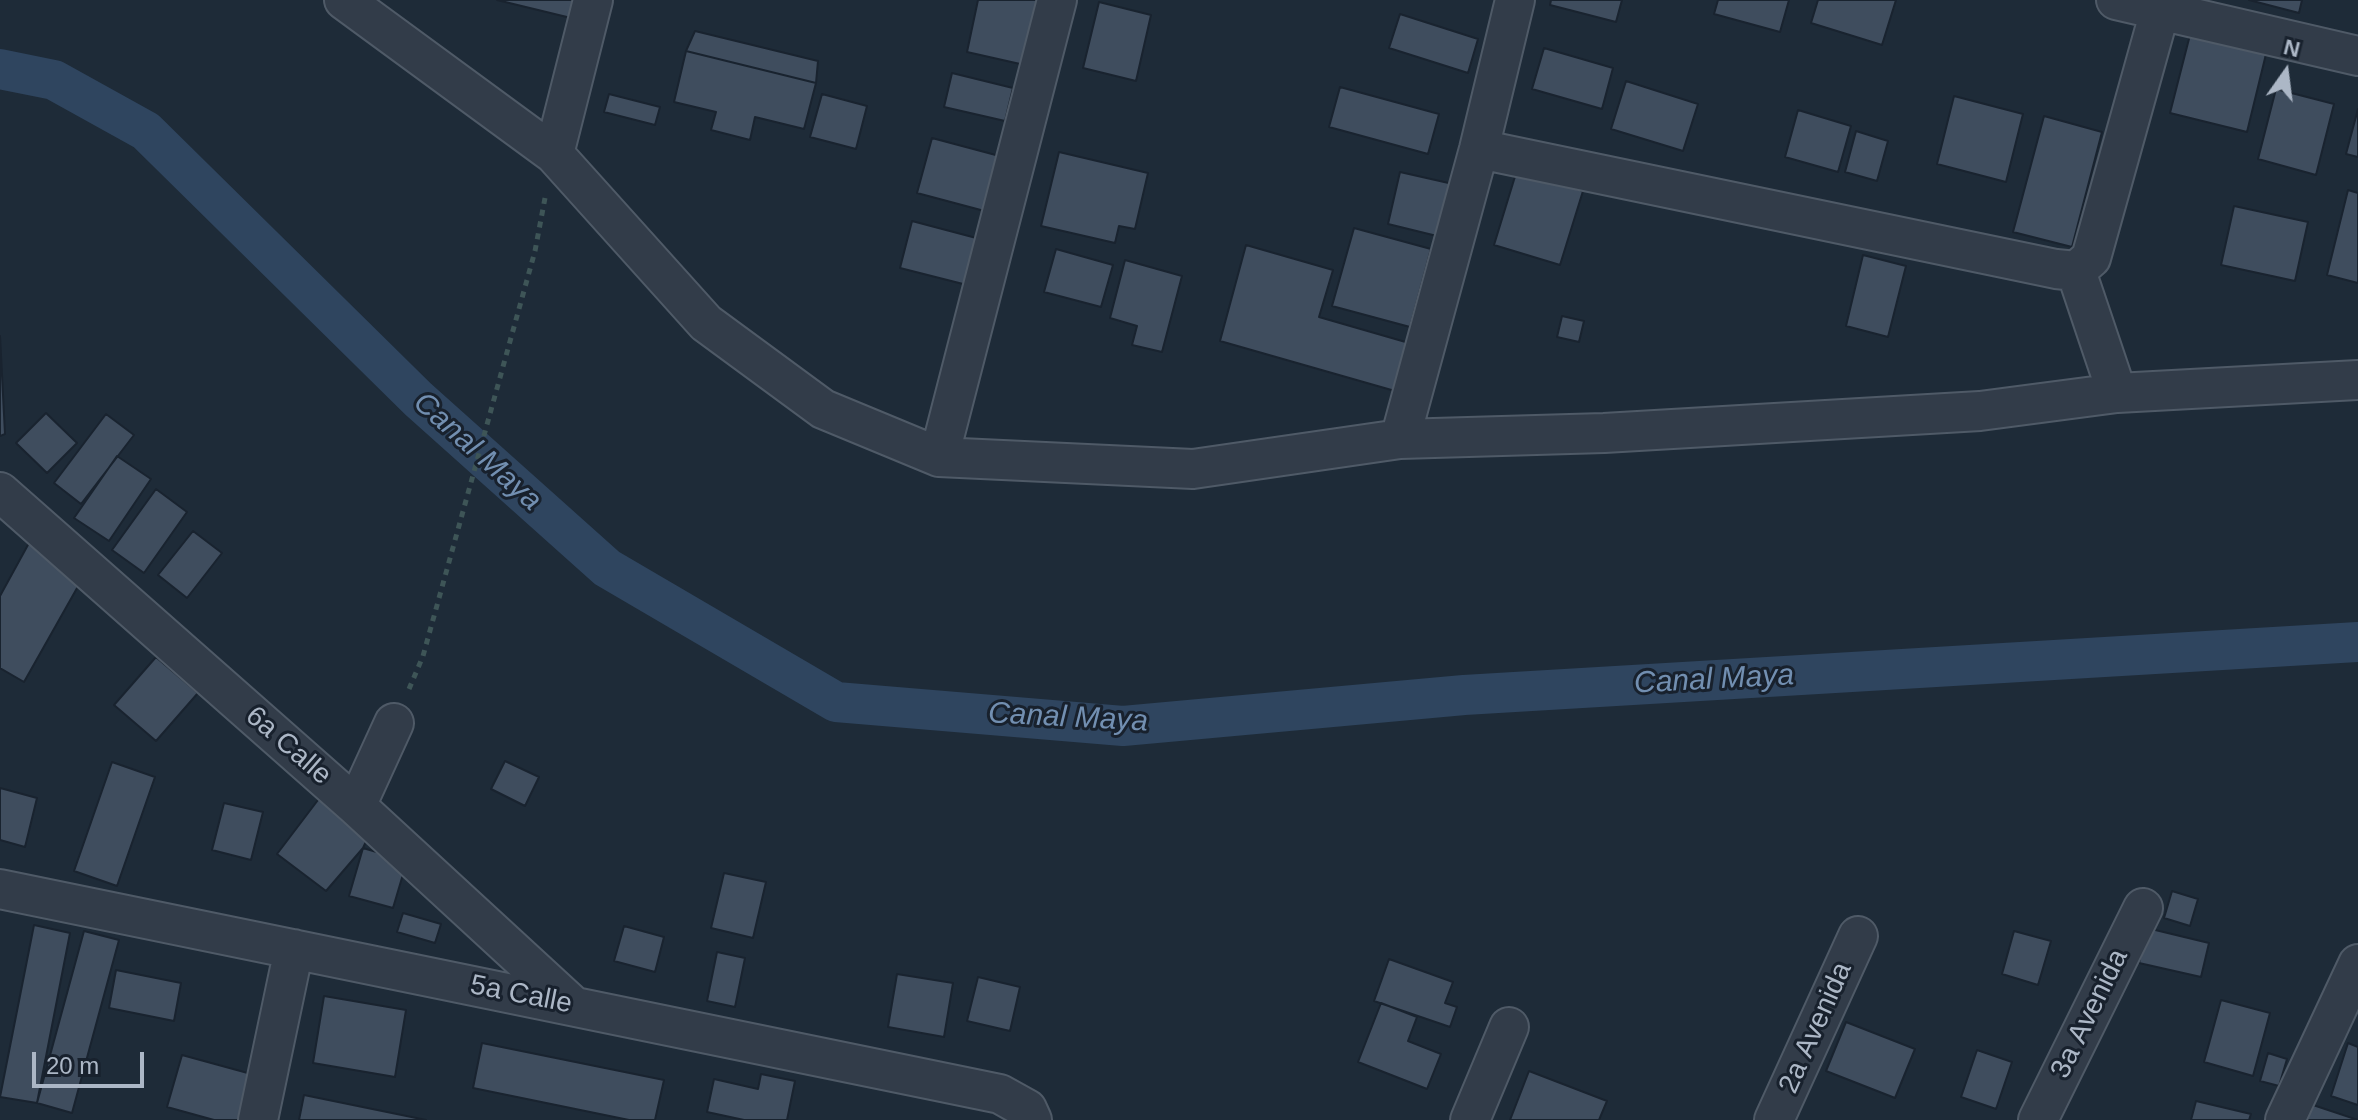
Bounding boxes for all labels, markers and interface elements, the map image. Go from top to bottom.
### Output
north arrow [2246,32,2326,112]
text: N [2281,34,2303,62]
water label: Canal Maya [405,385,549,519]
water label: Canal Maya [1633,658,1795,702]
water label: Canal Maya [987,696,1149,740]
street label: 6a Calle [238,700,338,792]
street label: 3a Avenida [2044,944,2136,1084]
street label: 2a Avenida [1772,957,1860,1099]
street label: 5a Calle [467,969,575,1021]
scale bar [36,1036,148,1086]
text: 20 m [46,1052,99,1079]

